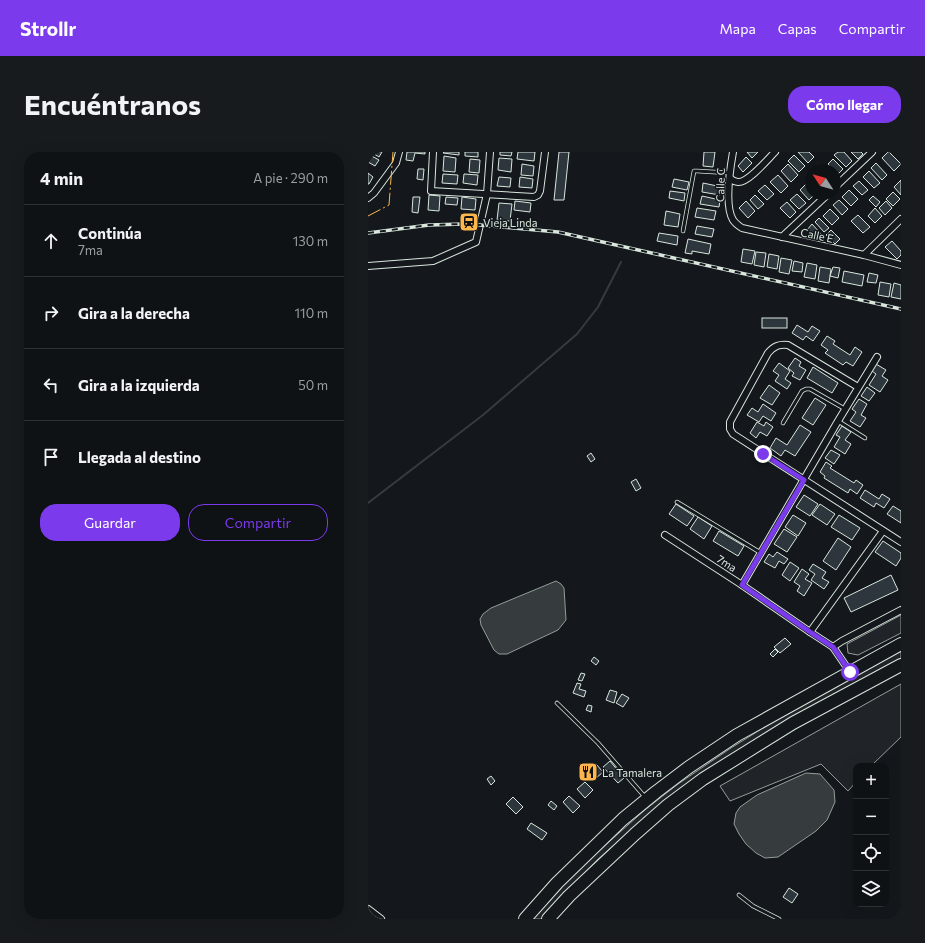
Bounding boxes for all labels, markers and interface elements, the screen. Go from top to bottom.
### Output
text: Strollr [20,17,76,40]
text: Mapa [720,20,756,37]
text: Capas [778,20,817,37]
text: Compartir [839,20,905,37]
button: Cómo llegar [788,86,901,123]
text: Encuéntranos [24,87,201,121]
north arrow [805,164,841,200]
text: 4 min [40,168,83,189]
street label: Calle C [713,168,727,202]
text: A pie · 290 m [253,170,328,186]
station icon: Vieja Linda [458,211,480,233]
place label: Vieja Linda [483,216,537,229]
text: Continúa [78,224,142,242]
street label: Calle E [799,225,835,245]
icon: ahead [40,230,62,252]
text: 130 m [293,233,328,249]
text: 7ma [78,242,103,258]
icon: right [40,302,62,324]
text: Gira a la derecha [78,304,190,322]
text: 110 m [295,305,328,321]
icon: left [40,374,62,396]
text: Gira a la izquierda [78,376,200,394]
text: 50 m [298,377,328,393]
route end [754,445,772,463]
icon: arrive [40,446,62,468]
text: Llegada al destino [78,448,201,466]
button: Guardar [40,504,180,541]
button: Compartir [188,504,328,541]
street label: 7ma [715,552,739,574]
route start [841,663,859,681]
restaurant icon: La Tamalera [577,761,599,783]
map controls [853,763,889,907]
button: + [853,763,889,799]
place label: La Tamalera [602,766,662,779]
button: − [853,799,889,835]
button: locate [853,835,889,871]
button: layers [853,871,889,907]

